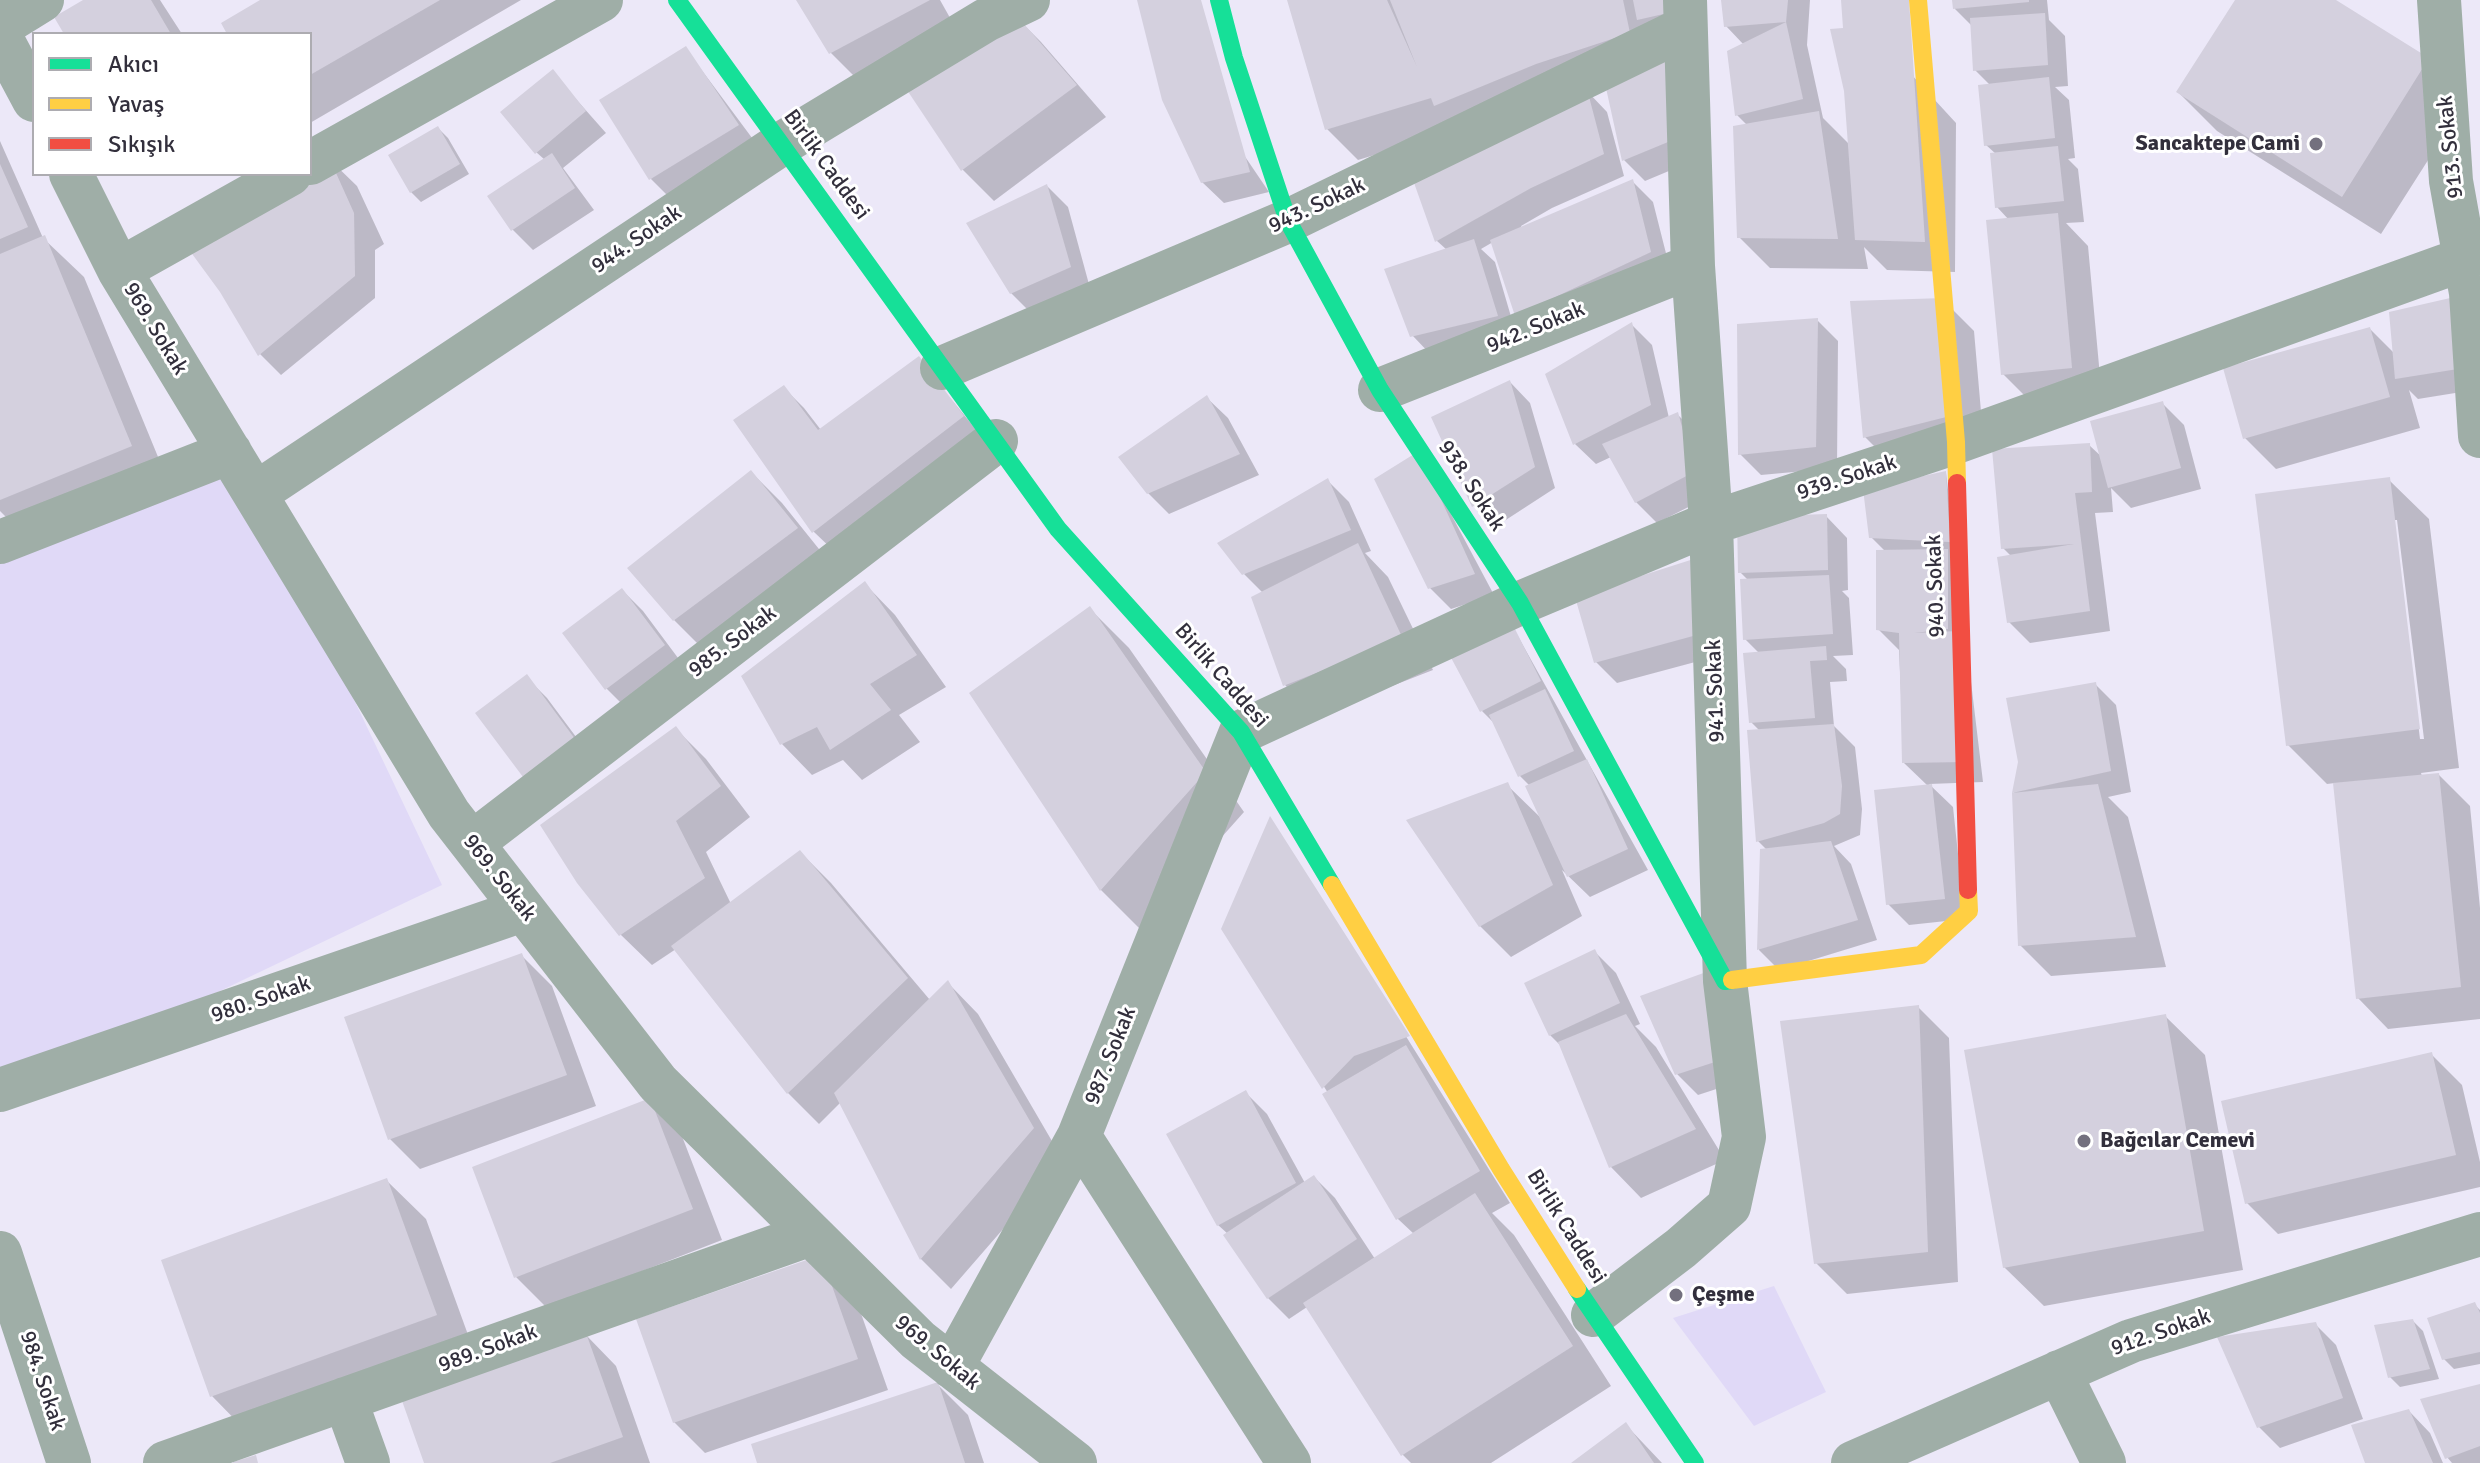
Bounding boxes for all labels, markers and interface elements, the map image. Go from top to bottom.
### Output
legend [32,32,312,176]
text: Akıcı [108,49,159,79]
text: Yavaş [108,89,164,119]
street label: 913. Sokak [2432,94,2470,200]
street label: Birlik Caddesi [777,105,875,225]
text: Sıkışık [108,129,175,159]
place label: Sancaktepe Cami [2136,131,2300,157]
marker: Sancaktepe Cami [2307,135,2325,153]
street label: 943. Sokak [1265,172,1369,240]
street label: 944. Sokak [587,200,687,280]
street label: 969. Sokak [117,278,193,380]
street label: 942. Sokak [1483,296,1589,360]
street label: 938. Sokak [1432,436,1510,536]
street label: 939. Sokak [1794,450,1900,506]
street label: 940. Sokak [1921,534,1951,638]
street label: 985. Sokak [684,600,782,684]
street label: Birlik Caddesi [1168,618,1274,734]
street label: 941. Sokak [1701,639,1731,743]
street label: 969. Sokak [457,829,541,927]
street label: 980. Sokak [208,971,314,1029]
street label: 987. Sokak [1079,1003,1143,1109]
place label: Bağcılar Cemevi [2100,1128,2255,1154]
marker: Bağcılar Cemevi [2075,1132,2093,1150]
street label: Birlik Caddesi [1520,1165,1612,1289]
place label: Çeşme [1692,1282,1755,1308]
marker: Çeşme [1667,1286,1685,1304]
street label: 912. Sokak [2108,1304,2214,1362]
street label: 969. Sokak [889,1310,985,1396]
street label: 989. Sokak [435,1319,541,1379]
street label: 984. Sokak [14,1328,70,1434]

